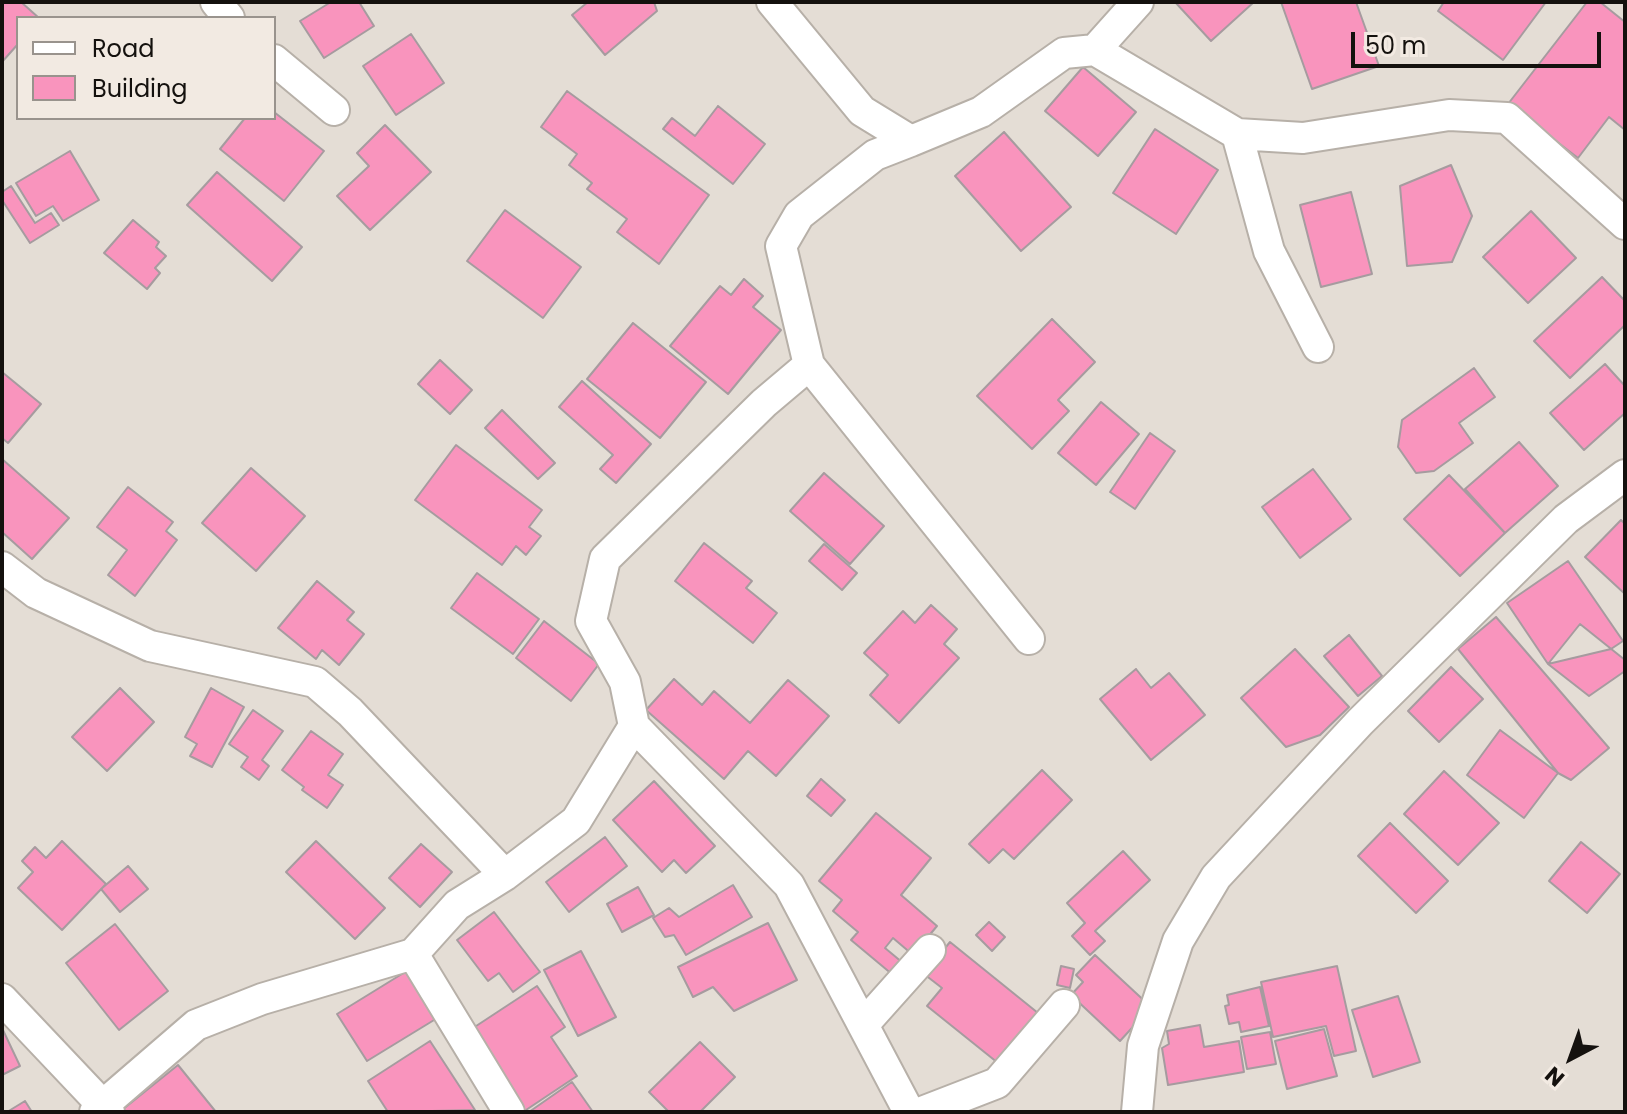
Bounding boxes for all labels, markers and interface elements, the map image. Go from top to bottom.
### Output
legend [16,16,276,120]
scale bar [1355,16,1605,66]
text: 50 m [1365,29,1426,62]
text: Road [92,32,154,65]
text: Building [92,72,188,105]
north arrow [1531,1018,1611,1098]
text: N [1539,1059,1571,1094]

